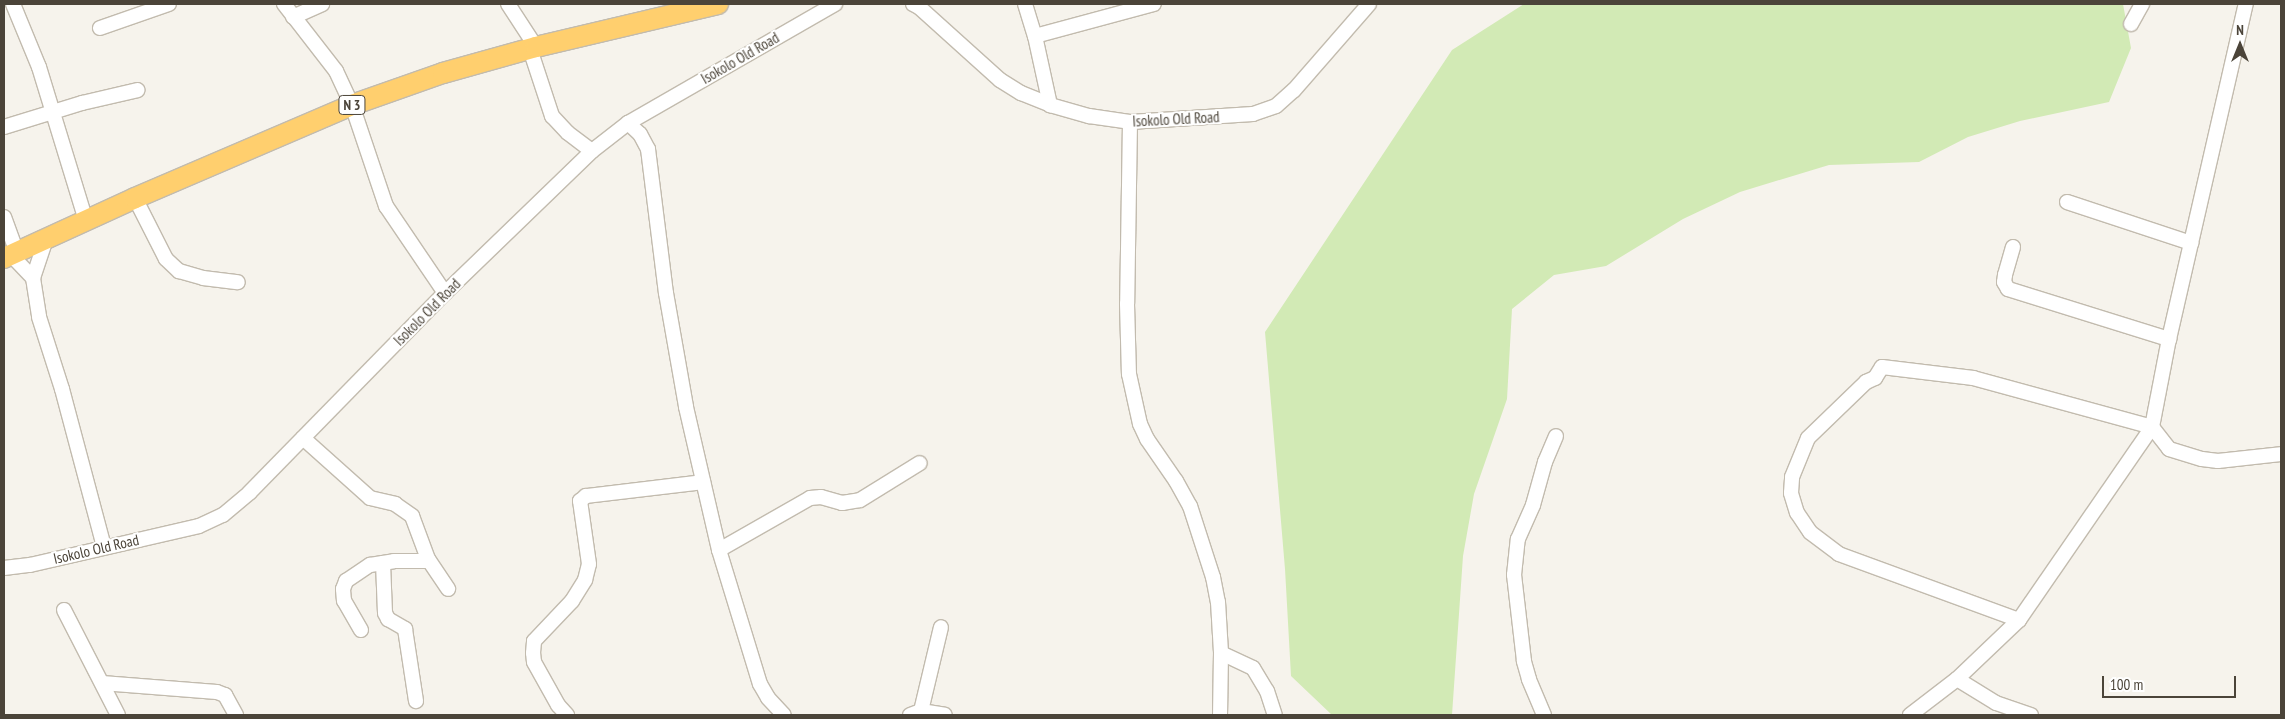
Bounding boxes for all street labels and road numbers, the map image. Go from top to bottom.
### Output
street label: Isokolo Old Road [698,28,782,88]
road number: N 3 [338,94,366,116]
street label: Isokolo Old Road [1132,108,1220,130]
street label: Isokolo Old Road [390,275,464,349]
street label: Isokolo Old Road [51,530,141,568]

